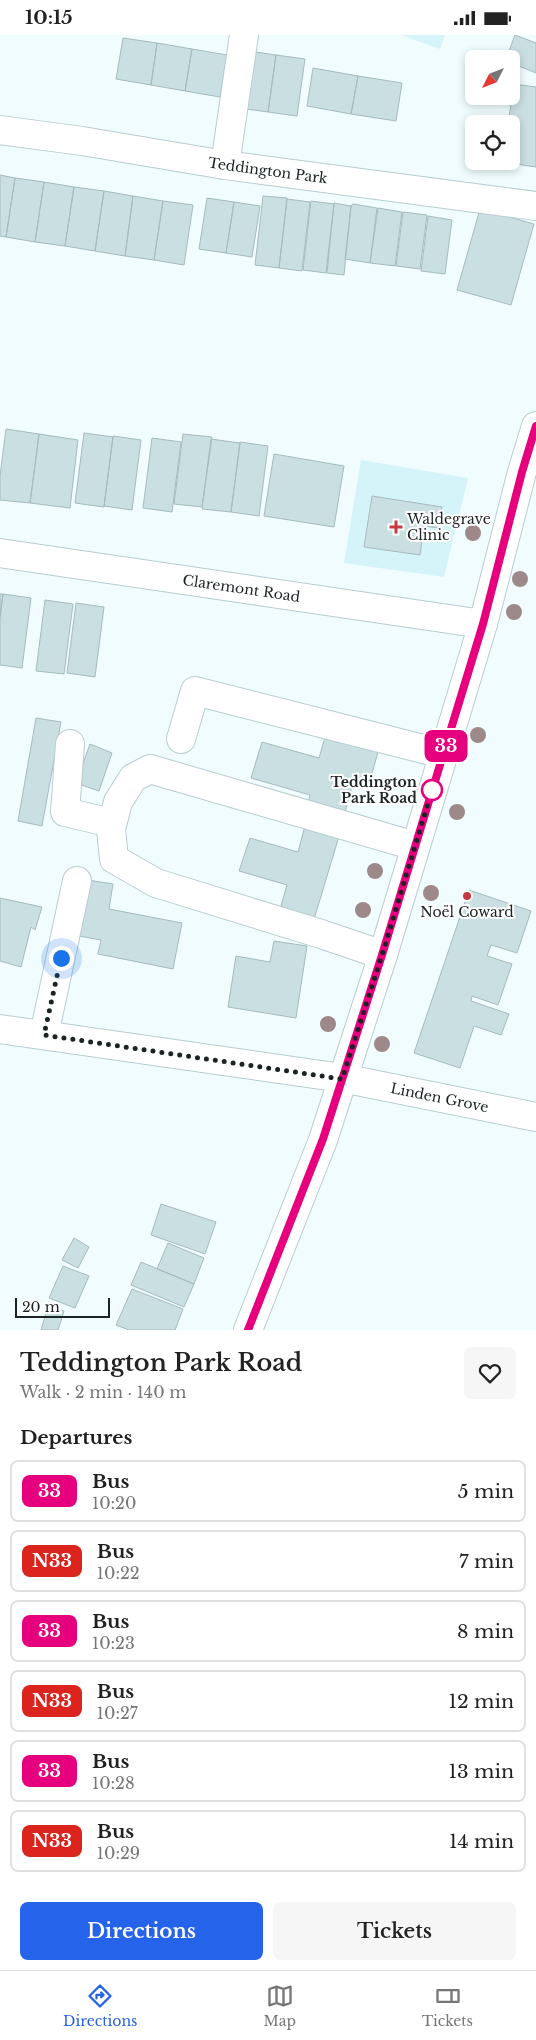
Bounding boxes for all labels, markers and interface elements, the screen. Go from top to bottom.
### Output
text: 10:15 [25,6,73,29]
north arrow [465,50,520,105]
map controls [465,50,520,170]
button: locate [465,115,520,170]
street label: Teddington Park [207,153,329,187]
place label: Waldegrave Clinic [406,510,491,544]
marker: Waldegrave Clinic [389,520,403,534]
street label: Claremont Road [181,571,302,606]
line badge: 33 [424,730,468,762]
text: 33 [435,735,457,757]
place label: Teddington Park Road [330,773,417,807]
marker: Teddington Park Road [421,779,443,801]
marker: Noël Coward [461,890,473,902]
place label: Noël Coward [420,903,514,921]
your location [49,946,74,971]
street label: Linden Grove [389,1079,490,1116]
scale bar [15,1295,110,1318]
text: 20 m [22,1298,60,1316]
button: heart [464,1347,516,1399]
text: Teddington Park Road [20,1348,302,1377]
text: Walk · 2 min · 140 m [20,1382,186,1402]
text: Departures [20,1426,132,1449]
text: Bus [92,1470,129,1493]
text: 33 [38,1480,61,1502]
text: 5 min [458,1480,514,1503]
text: 10:20 [92,1493,136,1513]
text: Bus [97,1540,134,1563]
text: N33 [32,1550,72,1572]
text: 7 min [459,1550,514,1573]
text: 10:22 [97,1563,140,1583]
text: Bus [92,1610,129,1633]
text: 33 [38,1620,61,1642]
text: 8 min [457,1620,514,1643]
text: 10:23 [92,1633,135,1653]
text: Bus [97,1680,134,1703]
text: N33 [32,1690,72,1712]
text: 12 min [448,1690,514,1713]
text: 10:27 [97,1703,138,1723]
text: Bus [92,1750,129,1773]
text: 33 [38,1760,61,1782]
text: 13 min [448,1760,514,1783]
text: 10:28 [92,1773,135,1793]
text: Bus [97,1820,134,1843]
text: N33 [32,1830,72,1852]
text: 14 min [449,1830,514,1853]
text: 10:29 [97,1843,140,1863]
button: Directions [20,1902,263,1960]
button: Tickets [273,1902,516,1960]
tab: Directions [63,1982,137,2030]
tab: Map [264,1982,296,2030]
tab: Tickets [422,1982,473,2030]

